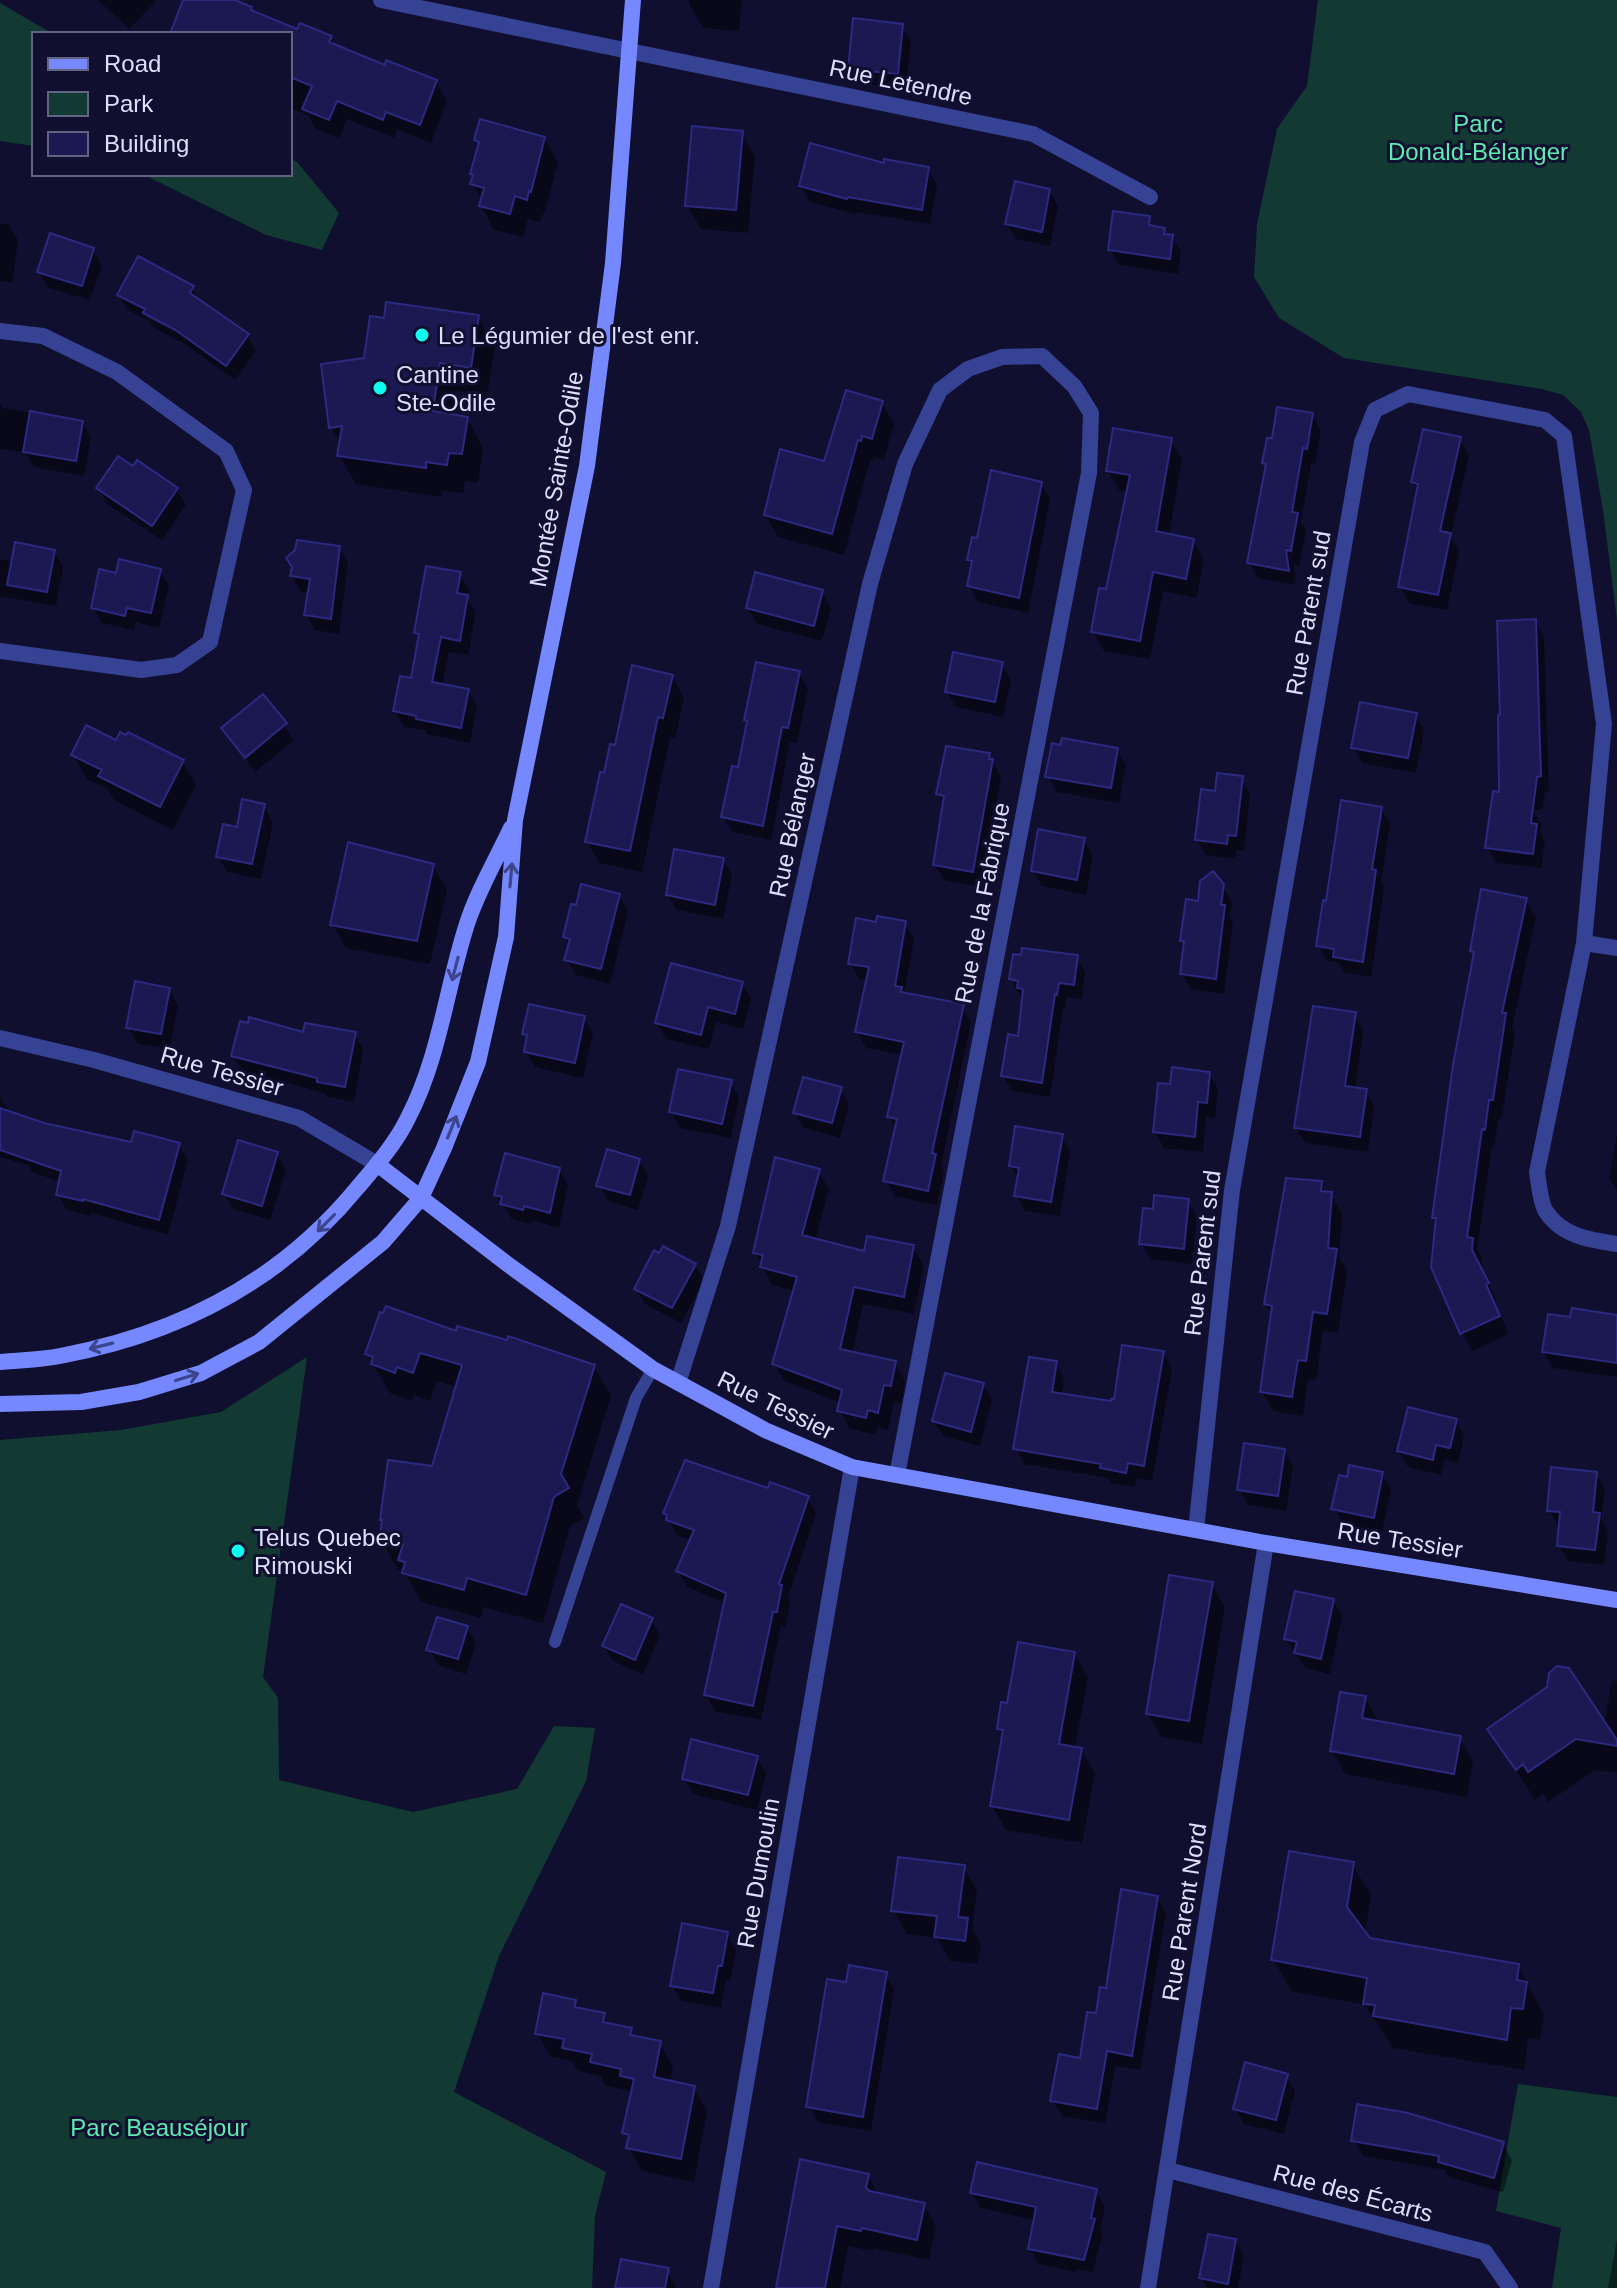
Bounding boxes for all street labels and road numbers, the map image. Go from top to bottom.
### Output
street label: Rue Letendre [827,54,975,110]
street label: Montée Sainte-Odile [524,369,588,589]
street label: Rue Parent sud [1280,529,1336,697]
street label: Rue Bélanger [764,750,820,900]
street label: Rue de la Fabrique [949,800,1015,1006]
street label: Rue Tessier [158,1041,286,1101]
street label: Rue Parent sud [1178,1169,1226,1337]
street label: Rue Tessier [713,1365,839,1445]
street label: Rue Tessier [1336,1517,1464,1563]
street label: Rue Dumoulin [732,1796,784,1950]
street label: Rue Parent Nord [1157,1821,1211,2003]
street label: Rue des Écarts [1270,2159,1436,2227]

